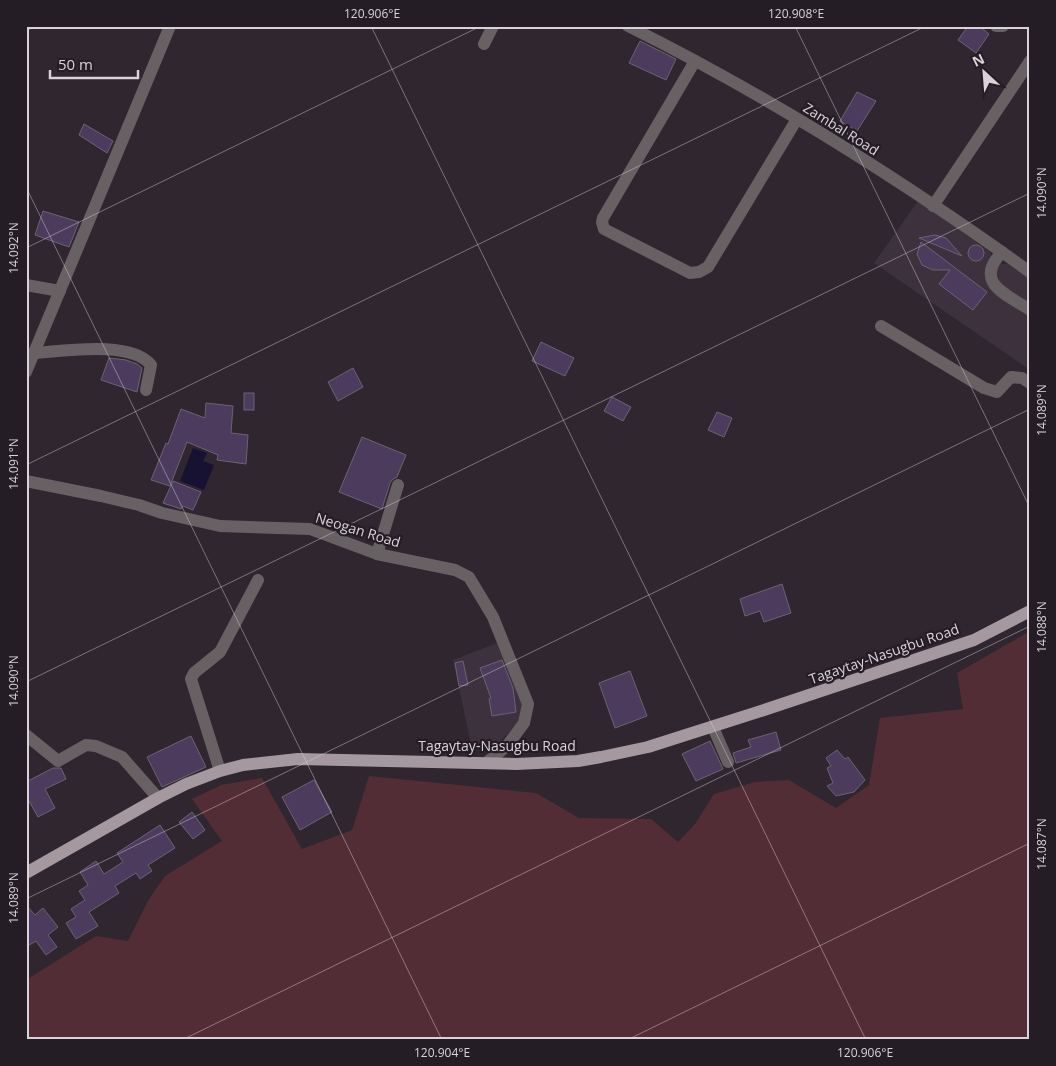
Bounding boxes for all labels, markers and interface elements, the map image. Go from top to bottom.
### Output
text: 120.906°E [344,5,400,22]
text: 120.908°E [768,5,824,22]
scale bar [50,48,138,80]
north arrow [958,48,1008,98]
text: N [969,49,987,71]
text: 50 m [58,54,93,74]
street label: Zambal Road [800,98,883,159]
text: 14.090°N [1033,167,1050,219]
text: 14.092°N [5,222,22,274]
text: 14.089°N [1033,384,1050,436]
text: 14.091°N [5,438,22,490]
street label: Neogan Road [313,508,403,551]
text: 14.088°N [1033,601,1050,653]
street label: Tagaytay-Nasugbu Road [806,619,961,688]
text: 14.090°N [5,655,22,707]
street label: Tagaytay-Nasugbu Road [418,736,576,755]
text: 14.087°N [1033,818,1050,870]
text: 14.089°N [5,872,22,924]
text: 120.904°E [414,1044,470,1061]
text: 120.906°E [837,1044,893,1061]

